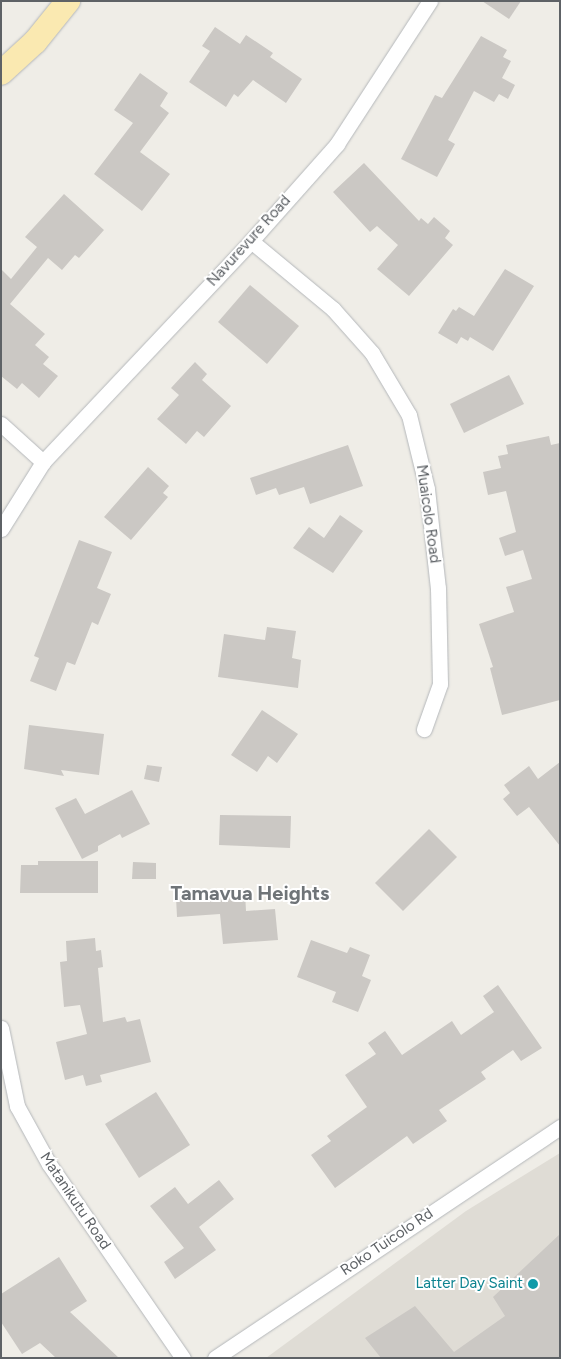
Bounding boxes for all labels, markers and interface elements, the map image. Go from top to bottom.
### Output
street label: Navurevure Road [203,192,295,290]
street label: Muaicolo Road [412,464,444,564]
district label: Tamavua Heights [171,881,329,905]
street label: Matanikutu Road [36,1149,114,1253]
street label: Roko Tuicolo Rd [337,1204,437,1280]
place label: Latter Day Saint [415,1275,523,1293]
marker: Latter Day Saint [527,1278,539,1290]

